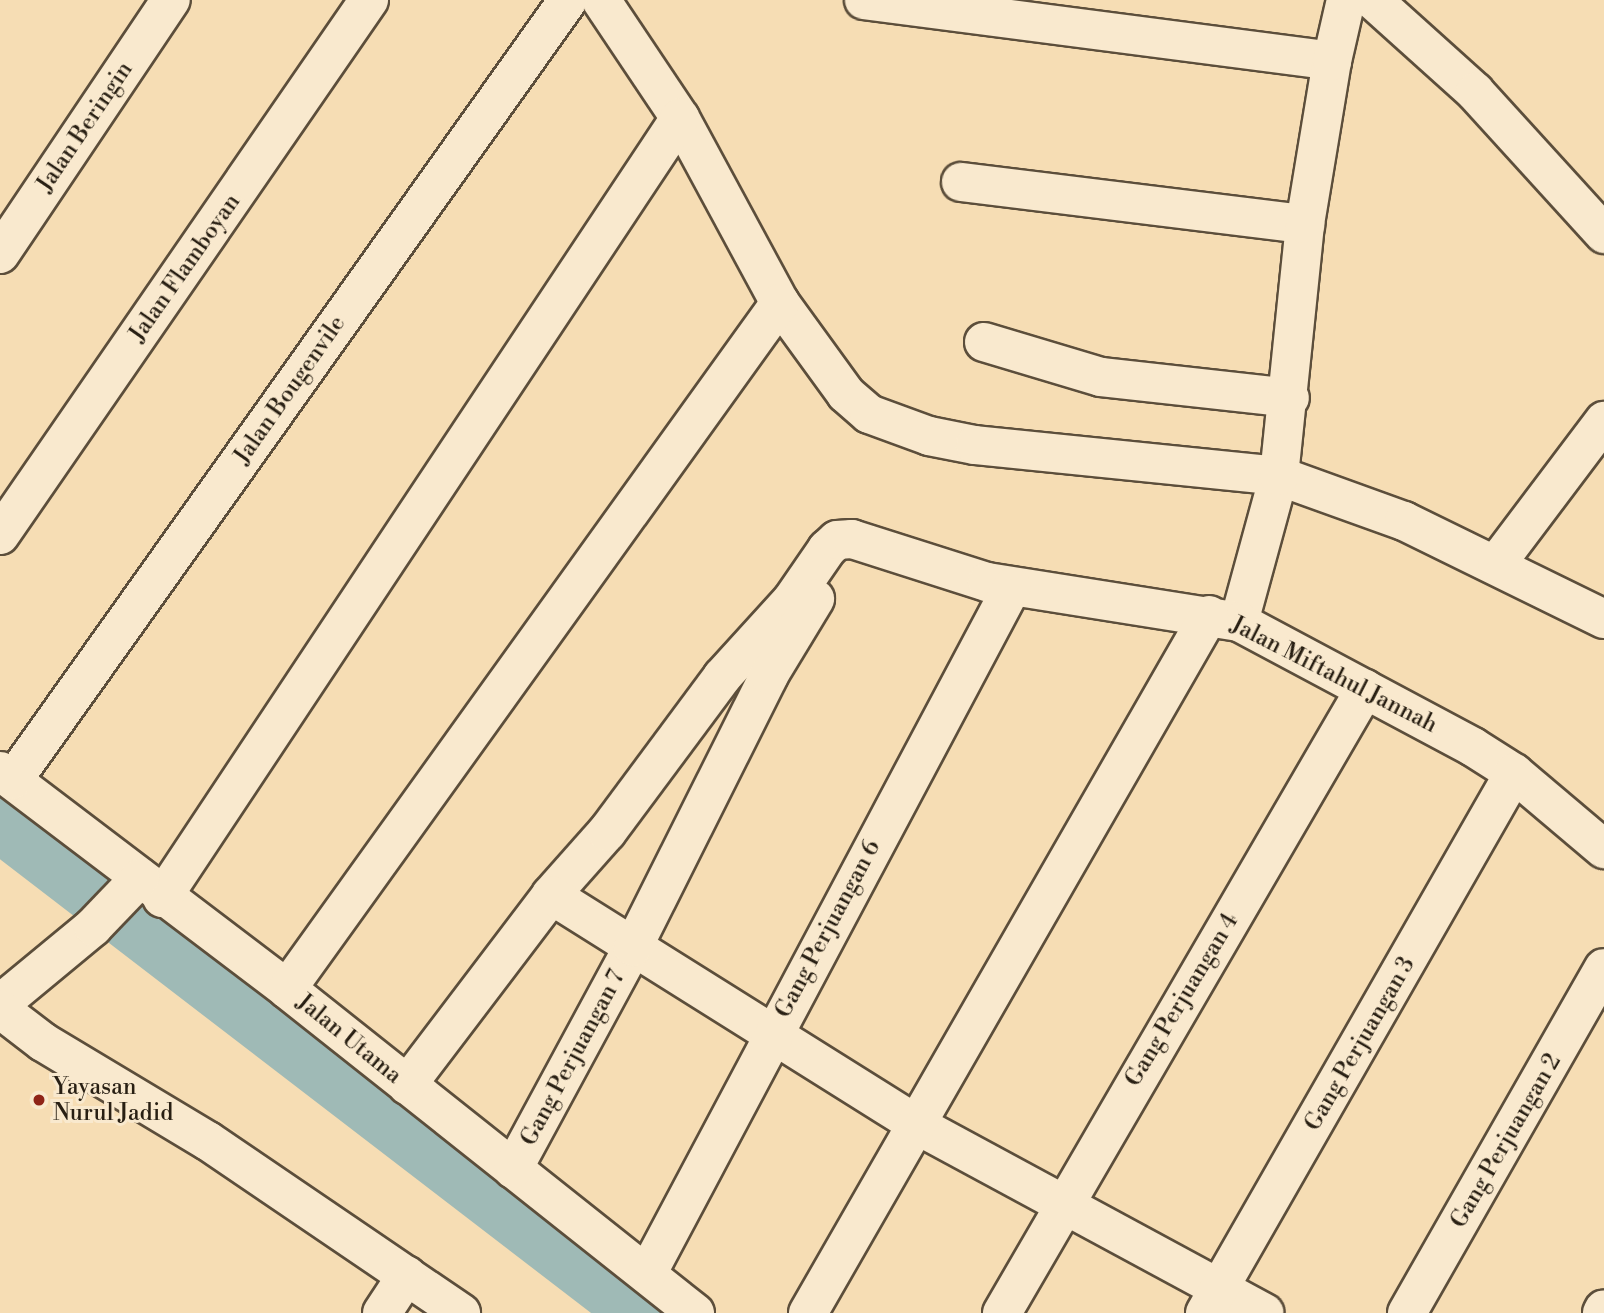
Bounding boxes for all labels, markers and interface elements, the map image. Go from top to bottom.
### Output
street label: Jalan Beringin [31,57,139,197]
street label: Jalan Flamboyan [124,189,246,347]
street label: Jalan Bougenvile [229,311,351,469]
street label: Jalan Miftahul Jannah [1226,611,1442,739]
street label: Gang Perjuangan 6 [770,835,886,1023]
street label: Gang Perjuangan 4 [1119,908,1245,1092]
street label: Gang Perjuangan 3 [1299,952,1421,1136]
street label: Gang Perjuangan 7 [515,965,631,1151]
street label: Jalan Utama [291,988,407,1090]
street label: Gang Perjuangan 2 [1445,1049,1567,1233]
place label: Yayasan Nurul Jadid [53,1073,173,1127]
marker: Yayasan Nurul Jadid [31,1092,47,1108]

